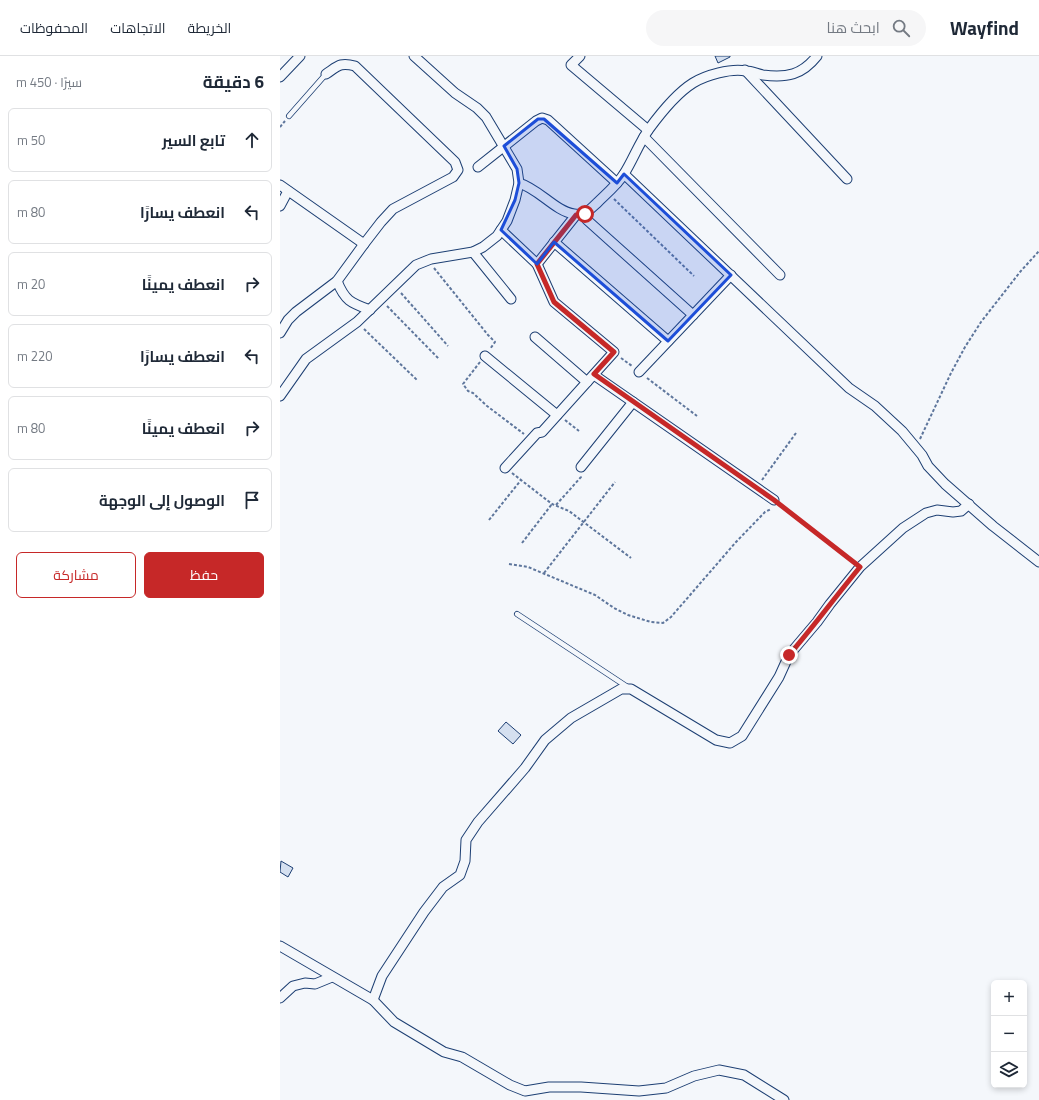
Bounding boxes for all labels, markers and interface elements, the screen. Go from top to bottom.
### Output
search box [646,10,926,46]
text: Wayfind [950,13,1019,42]
text: ابحث هنا [826,16,880,39]
text: المحفوظات [20,17,88,38]
text: الاتجاهات [110,17,166,38]
text: الخريطة [188,17,231,38]
icon: search [890,17,912,39]
text: 6 دقيقة [203,69,264,95]
text: سيرًا · 450 m [16,72,82,92]
text: تابع السير [162,129,225,152]
icon: ahead [241,129,263,151]
text: 50 m [17,130,45,150]
text: انعطف يسارًا [140,201,225,224]
icon: left [241,201,263,223]
text: 80 m [17,202,45,222]
route start [576,205,594,223]
text: انعطف يمينًا [142,273,225,296]
icon: right [241,273,263,295]
text: 20 m [17,274,45,294]
text: انعطف يسارًا [140,345,225,368]
icon: left [241,345,263,367]
text: 220 m [17,346,53,366]
text: انعطف يمينًا [142,417,225,440]
icon: right [241,417,263,439]
text: 80 m [17,418,45,438]
text: الوصول إلى الوجهة [99,489,225,512]
icon: arrive [241,489,263,511]
button: مشاركة [16,552,136,598]
button: حفظ [144,552,264,598]
route end [780,646,798,664]
map controls [991,980,1027,1088]
button: + [991,980,1027,1016]
button: − [991,1016,1027,1052]
button: layers [991,1052,1027,1088]

